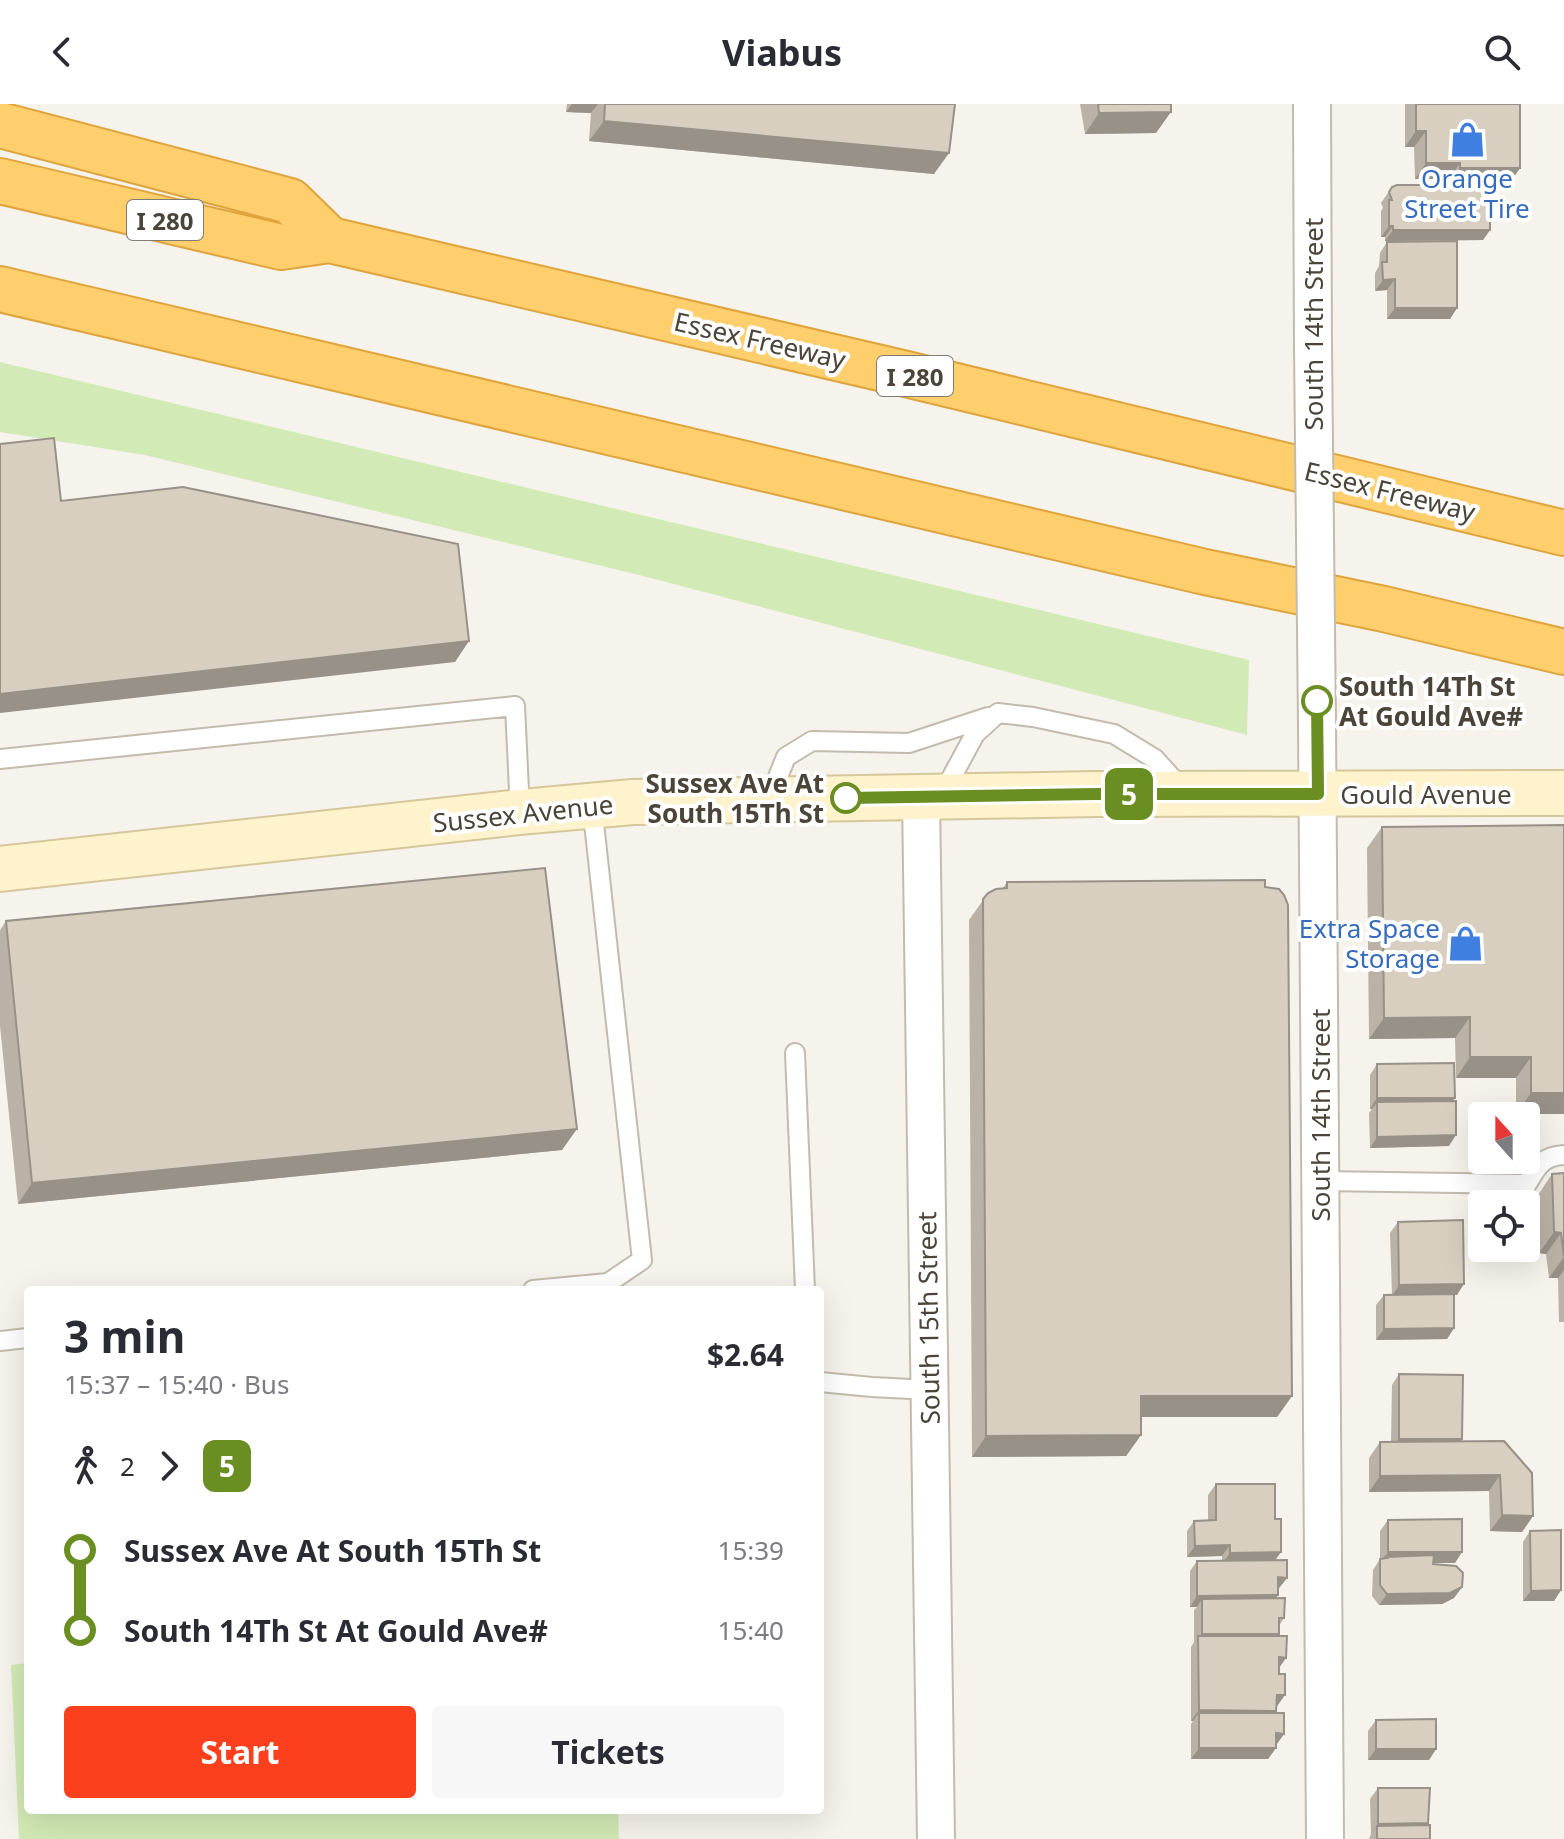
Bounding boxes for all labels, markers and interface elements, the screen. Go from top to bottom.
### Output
text: Viabus [722,28,842,77]
icon: back [40,30,84,74]
icon: search [1480,30,1524,74]
shop icon: Orange Street Tire [1448,120,1486,158]
place label: Orange Street Tire [1404,160,1530,226]
road number: I 280 [127,200,203,240]
street label: South 14th Street [1295,218,1331,430]
street label: Essex Freeway [671,303,850,377]
road number: I 280 [877,356,953,396]
street label: Essex Freeway [1301,452,1480,530]
place label: South 14Th St At Gould Ave# [1339,668,1523,734]
marker: South 14Th St At Gould Ave# [1302,686,1332,716]
place label: Sussex Ave At South 15Th St [645,765,824,831]
line badge: 5 [1103,768,1155,820]
text: 5 [1121,775,1137,813]
street label: Gould Avenue [1340,776,1512,812]
marker: Sussex Ave At South 15Th St [831,783,861,813]
street label: Sussex Avenue [431,786,615,840]
place label: Extra Space Storage [1299,910,1440,976]
shop icon: Extra Space Storage [1447,924,1485,962]
street label: South 14th Street [1302,1009,1338,1221]
north arrow [1468,1102,1540,1174]
map controls [1468,1102,1540,1262]
button: locate [1468,1190,1540,1262]
street label: South 15th Street [908,1211,948,1425]
text: 3 min [64,1306,185,1366]
text: $2.64 [707,1334,784,1375]
text: 15:37 – 15:40 · Bus [64,1366,289,1402]
icon: walk [64,1444,108,1488]
icon: forward [147,1444,191,1488]
text: 5 [219,1447,235,1485]
text: 2 [120,1448,135,1484]
text: Sussex Ave At South 15Th St [124,1530,541,1571]
text: 15:39 [718,1532,784,1568]
text: South 14Th St At Gould Ave# [124,1610,548,1651]
text: 15:40 [718,1612,784,1648]
button: Start [64,1706,416,1798]
button: Tickets [432,1706,784,1798]

